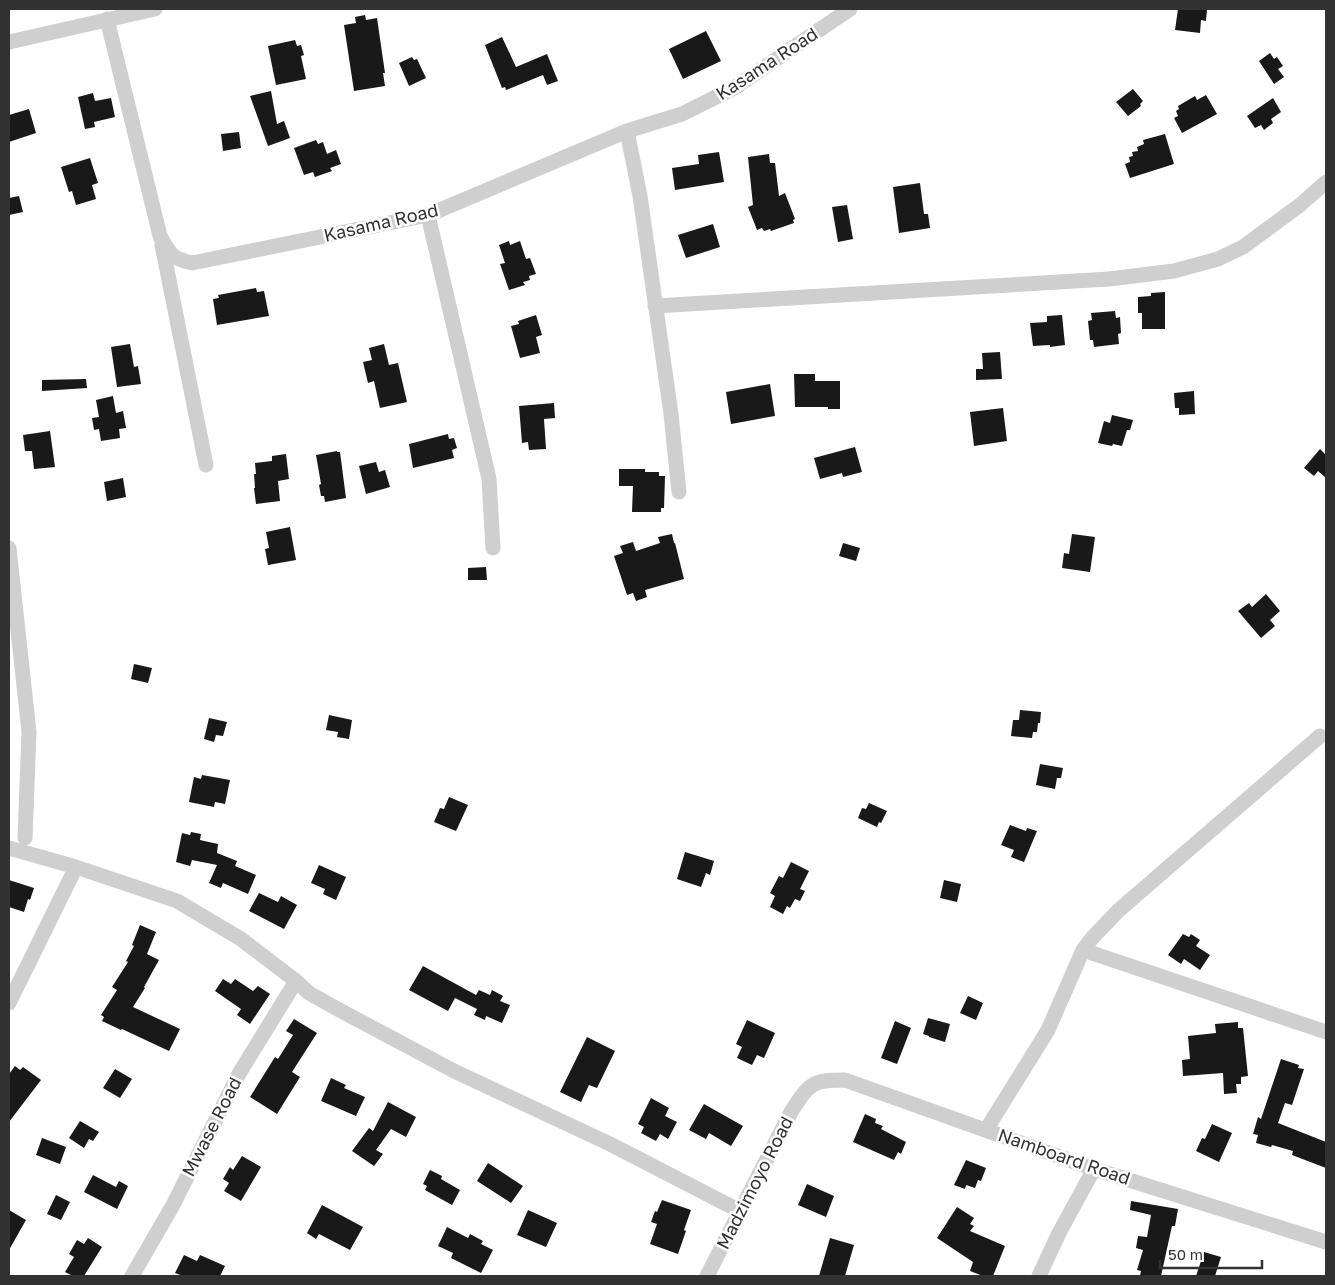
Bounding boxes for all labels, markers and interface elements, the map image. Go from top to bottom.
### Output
street label: Kasama Road [711,22,821,104]
street label: Kasama Road [321,198,440,246]
street label: Mwase Road [177,1073,246,1180]
street label: Madzimoyo Road [711,1112,797,1253]
street label: Namboard Road [995,1123,1133,1189]
scale bar [1160,1238,1262,1270]
text: 50 m [1168,1245,1203,1263]

